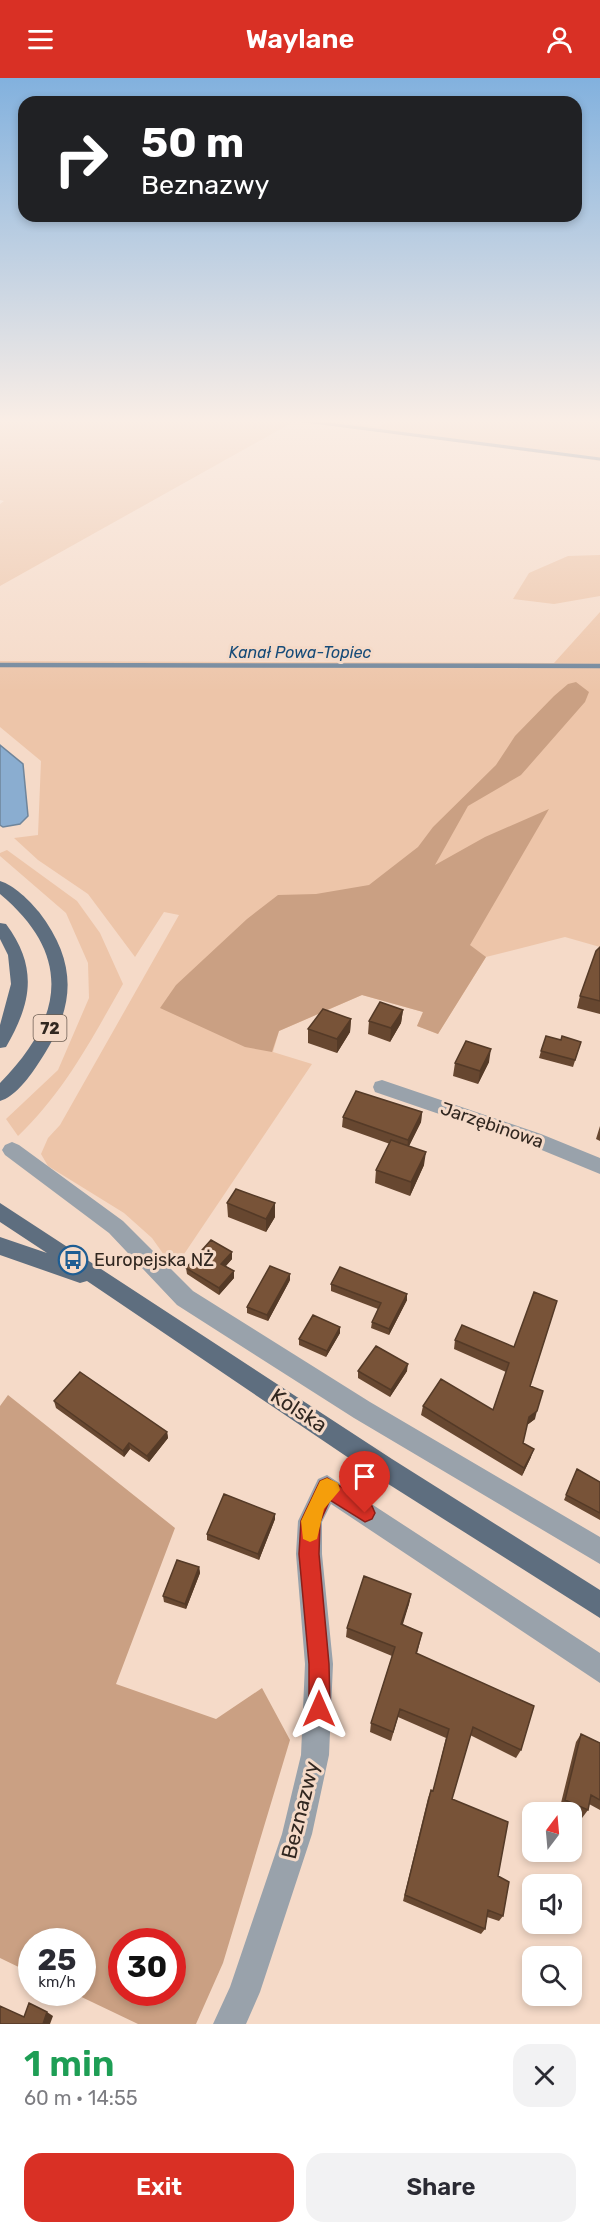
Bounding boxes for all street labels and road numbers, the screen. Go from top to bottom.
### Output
road number: 72 [34,1015,66,1041]
street label: Jarzębinowa [438,1097,546,1153]
street label: Kolska [266,1383,332,1437]
street label: Beznazwy [276,1758,324,1861]

